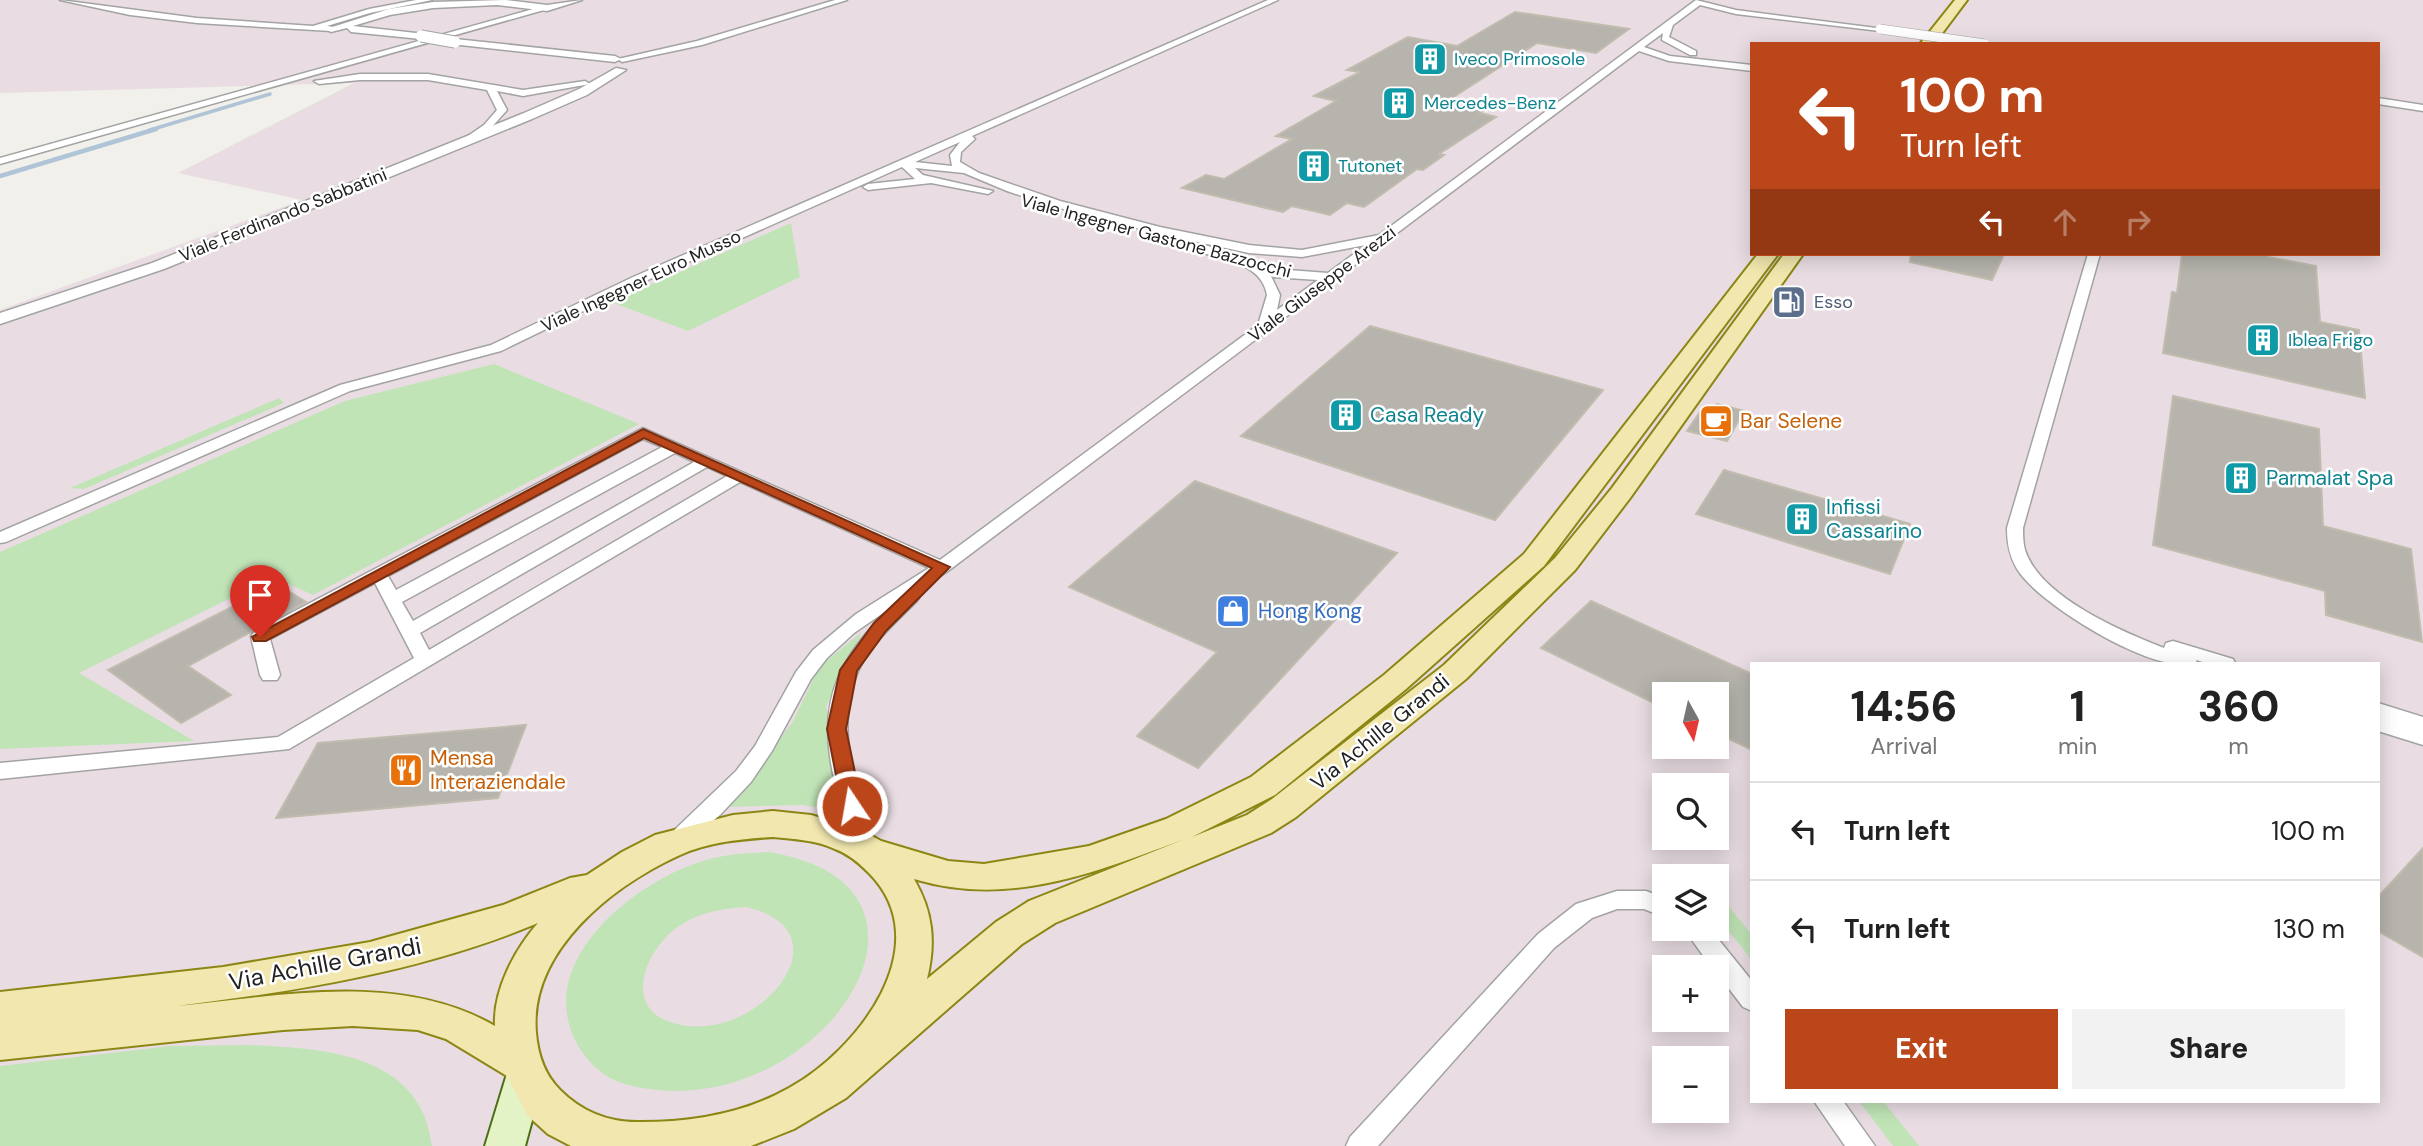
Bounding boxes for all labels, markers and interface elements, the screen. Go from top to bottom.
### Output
building icon: Iveco Primosole [1411,40,1449,78]
place label: Iveco Primosole [1454,47,1585,71]
text: 100 m [1900,63,2044,127]
icon: left [1785,70,1876,161]
building icon: Mercedes-Benz [1380,84,1418,122]
place label: Mercedes-Benz [1424,91,1556,115]
text: Turn left [1900,125,2022,167]
building icon: Tutonet [1295,147,1333,185]
place label: Tutonet [1338,154,1402,178]
street label: Viale Ferdinando Sabbatini [176,162,390,268]
street label: Viale Ingegner Gastone Bazzocchi [1018,188,1294,284]
icon: left [1973,203,2011,241]
icon: ahead [2046,203,2084,241]
icon: right [2119,203,2157,241]
street label: Viale Giuseppe Arezzi [1243,220,1401,348]
street label: Viale Ingegner Euro Musso [537,224,745,338]
fuel station icon: Esso [1770,283,1808,321]
place label: Esso [1814,290,1853,314]
building icon: Iblea Frigo [2244,321,2282,359]
place label: Iblea Frigo [2288,328,2373,352]
building icon: Casa Ready [1327,396,1365,434]
place label: Casa Ready [1370,401,1484,429]
cafe icon: Bar Selene [1697,402,1735,440]
place label: Bar Selene [1740,407,1842,435]
building icon: Parmalat Spa [2222,459,2260,497]
place label: Parmalat Spa [2266,464,2393,492]
place label: Infissi Cassarino [1826,493,1922,545]
building icon: Infissi Cassarino [1783,500,1821,538]
pin [230,565,290,637]
icon: arrive [241,576,279,614]
shop icon: Hong Kong [1214,592,1252,630]
place label: Hong Kong [1258,597,1362,625]
street label: Via Achille Grandi [1305,667,1455,797]
text: 14:56 [1851,679,1957,734]
text: 1 [2070,679,2085,734]
text: 360 [2198,679,2279,734]
north arrow [1652,682,1729,760]
map controls [1652,682,1729,1123]
text: Arrival [1870,731,1937,761]
text: min [2058,731,2097,761]
text: m [2228,731,2249,761]
place label: Mensa Interaziendale [430,744,566,796]
restaurant icon: Mensa Interaziendale [387,751,425,789]
position arrow [815,769,889,843]
button: search [1652,773,1729,850]
icon: left [1785,812,1823,850]
text: Turn left [1844,814,1951,848]
text: 100 m [2271,814,2345,848]
button: layers [1652,864,1729,941]
icon: left [1785,910,1823,948]
text: Turn left [1844,912,1951,946]
text: 130 m [2274,912,2345,946]
street label: Via Achille Grandi [226,930,424,997]
button: + [1652,955,1729,1032]
button: Exit [1785,1009,2058,1089]
button: Share [2072,1009,2345,1089]
button: − [1652,1046,1729,1123]

